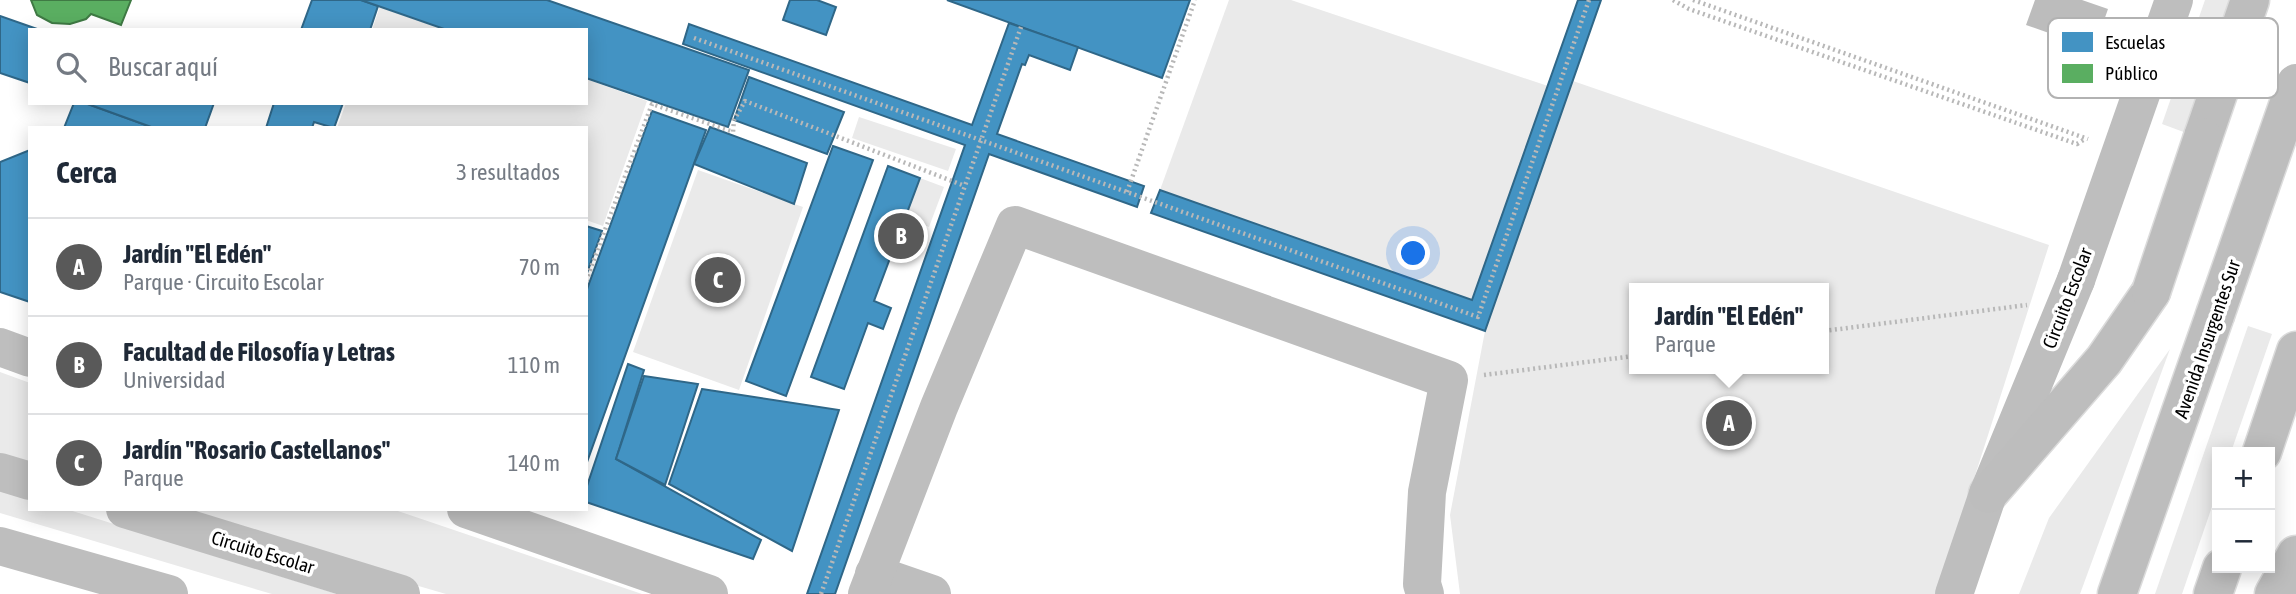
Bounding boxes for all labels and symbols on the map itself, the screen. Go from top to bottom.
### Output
legend [2048,18,2278,98]
text: Escuelas [2105,31,2166,53]
text: Público [2105,62,2158,84]
pin: B [878,210,924,262]
your location [1396,236,1430,270]
street label: Circuito Escolar [2038,244,2096,351]
pin: C [695,254,741,306]
street label: Avenida Insurgentes Sur [2170,256,2245,421]
pin: A [1706,397,1752,449]
street label: Circuito Escolar [209,526,317,578]

